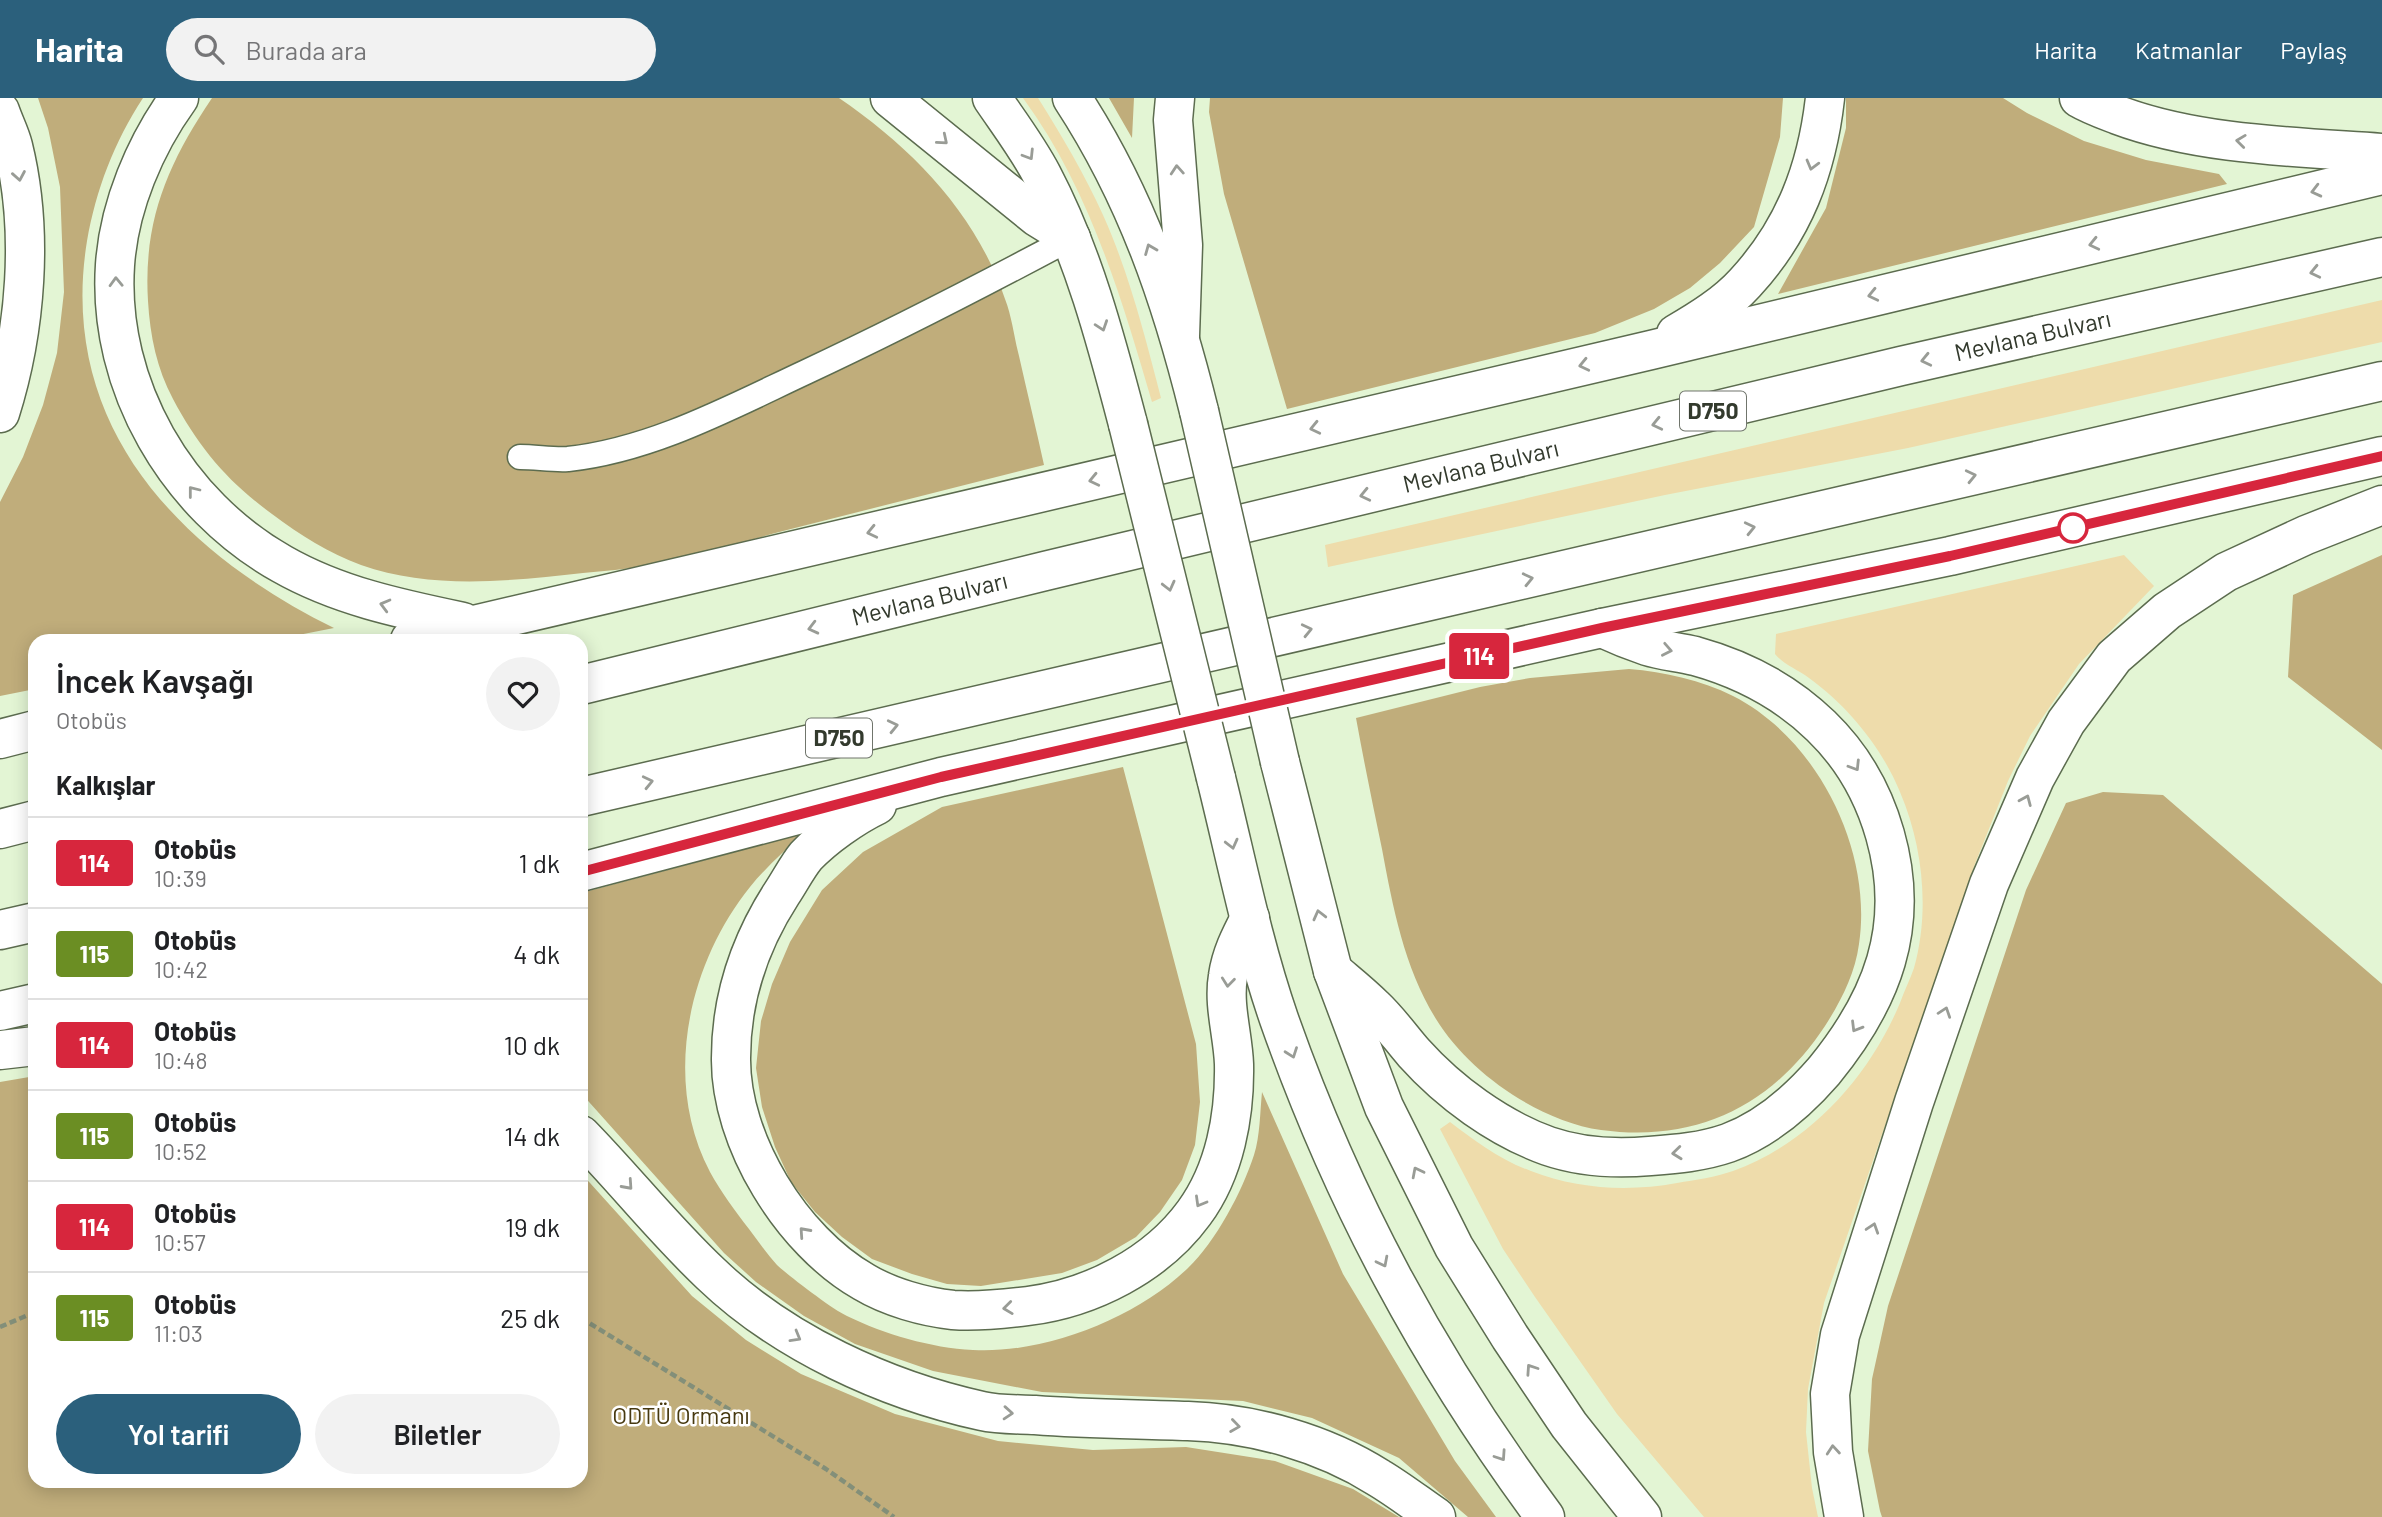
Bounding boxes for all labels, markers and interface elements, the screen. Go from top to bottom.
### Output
search box [166,18,656,81]
text: Harita [35,29,124,69]
icon: search [190,30,228,68]
text: Burada ara [246,34,367,65]
text: Harita [2034,35,2097,64]
text: Katmanlar [2135,35,2242,64]
text: Paylaş [2280,35,2347,64]
one-way arrow [936,132,948,145]
one-way arrow [2235,133,2247,148]
one-way arrow [1021,147,1034,160]
one-way arrow [1806,159,1821,171]
one-way arrow [1170,165,1185,176]
one-way arrow [10,170,25,182]
one-way arrow [2310,183,2322,197]
one-way arrow [2089,236,2101,250]
one-way arrow [1144,243,1158,255]
one-way arrow [2309,264,2321,279]
one-way arrow [108,276,123,287]
one-way arrow [1867,287,1879,301]
street label: Mevlana Bulvarı [1951,303,2113,366]
one-way arrow [1094,319,1108,331]
one-way arrow [1920,352,1932,367]
one-way arrow [1578,357,1590,371]
road number: D750 [1680,392,1746,430]
one-way arrow [1651,416,1663,431]
one-way arrow [1309,420,1321,434]
street label: Mevlana Bulvarı [1400,433,1561,498]
one-way arrow [1965,470,1977,484]
one-way arrow [1088,472,1100,486]
one-way arrow [188,486,201,498]
one-way arrow [1359,486,1371,501]
unlabelled marker [2058,513,2088,543]
one-way arrow [1744,521,1756,536]
one-way arrow [866,524,878,538]
street label: Mevlana Bulvarı [848,565,1010,631]
one-way arrow [1522,573,1534,587]
one-way arrow [1161,580,1175,592]
one-way arrow [379,598,391,613]
one-way arrow [807,620,819,634]
one-way arrow [1300,624,1312,639]
line badge: 114 [1439,633,1519,679]
text: 114 [1463,641,1495,670]
one-way arrow [1661,642,1673,657]
button: heart [486,657,560,731]
text: İncek Kavşağı [56,660,254,700]
text: Otobüs [56,706,127,734]
road number: D750 [806,718,872,758]
one-way arrow [887,719,899,734]
one-way arrow [1846,758,1859,771]
text: Kalkışlar [56,769,156,800]
one-way arrow [641,776,653,790]
one-way arrow [2017,795,2031,807]
text: Otobüs [154,833,236,864]
one-way arrow [1224,838,1239,850]
text: 1 dk [518,847,560,878]
text: 114 [79,848,110,877]
text: 10:39 [154,864,207,892]
one-way arrow [1313,909,1327,921]
text: Otobüs [154,924,236,955]
text: 4 dk [513,938,560,969]
text: 115 [79,939,110,968]
text: 10:42 [154,955,208,983]
one-way arrow [1221,977,1236,988]
one-way arrow [1937,1007,1951,1019]
text: Otobüs [154,1015,236,1046]
one-way arrow [1851,1020,1864,1033]
text: 10 dk [504,1029,560,1060]
text: 114 [79,1030,110,1059]
text: 10:48 [154,1046,208,1074]
one-way arrow [1284,1047,1298,1059]
text: Otobüs [154,1106,236,1137]
text: 14 dk [504,1120,560,1151]
text: 115 [79,1121,110,1150]
text: 10:52 [154,1137,207,1165]
one-way arrow [1671,1146,1683,1161]
one-way arrow [1411,1167,1425,1179]
one-way arrow [620,1177,632,1190]
one-way arrow [1195,1195,1208,1208]
text: Otobüs [154,1197,236,1228]
text: 19 dk [505,1211,560,1242]
text: 114 [79,1212,110,1241]
one-way arrow [1865,1223,1880,1235]
one-way arrow [800,1227,813,1240]
text: 10:57 [154,1228,206,1256]
one-way arrow [1375,1255,1388,1267]
text: Otobüs [154,1288,236,1319]
one-way arrow [1002,1301,1014,1316]
text: 25 dk [500,1302,560,1333]
text: 115 [79,1303,110,1332]
text: 11:03 [154,1319,203,1347]
one-way arrow [788,1329,801,1342]
one-way arrow [1526,1363,1539,1376]
button: Yol tarifi [56,1394,301,1474]
button: Biletler [315,1394,560,1474]
park label: ODTÜ Ormanı [612,1400,750,1429]
one-way arrow [1003,1405,1014,1420]
one-way arrow [1229,1419,1241,1434]
one-way arrow [1826,1444,1841,1455]
one-way arrow [1493,1448,1506,1461]

